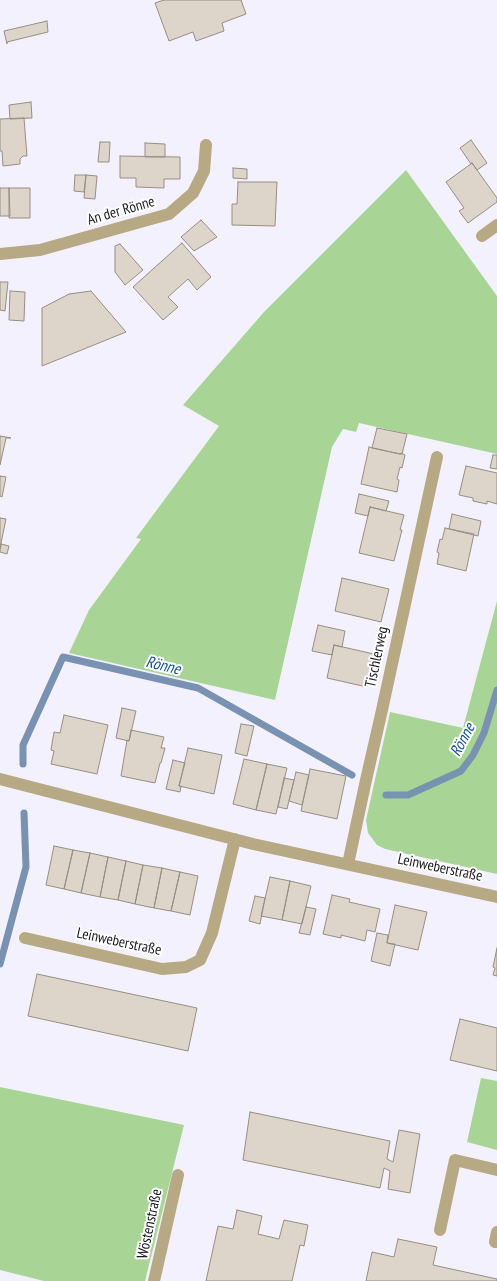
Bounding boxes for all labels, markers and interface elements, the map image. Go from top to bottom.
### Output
street label: An der Rönne [85,193,157,229]
street label: Tischlerweg [362,625,392,689]
water label: Rönne [144,653,182,679]
water label: Rönne [446,720,480,760]
street label: Leinweberstraße [396,850,484,886]
street label: Leinweberstraße [75,924,163,960]
street label: Wöstenstraße [134,1188,166,1260]

